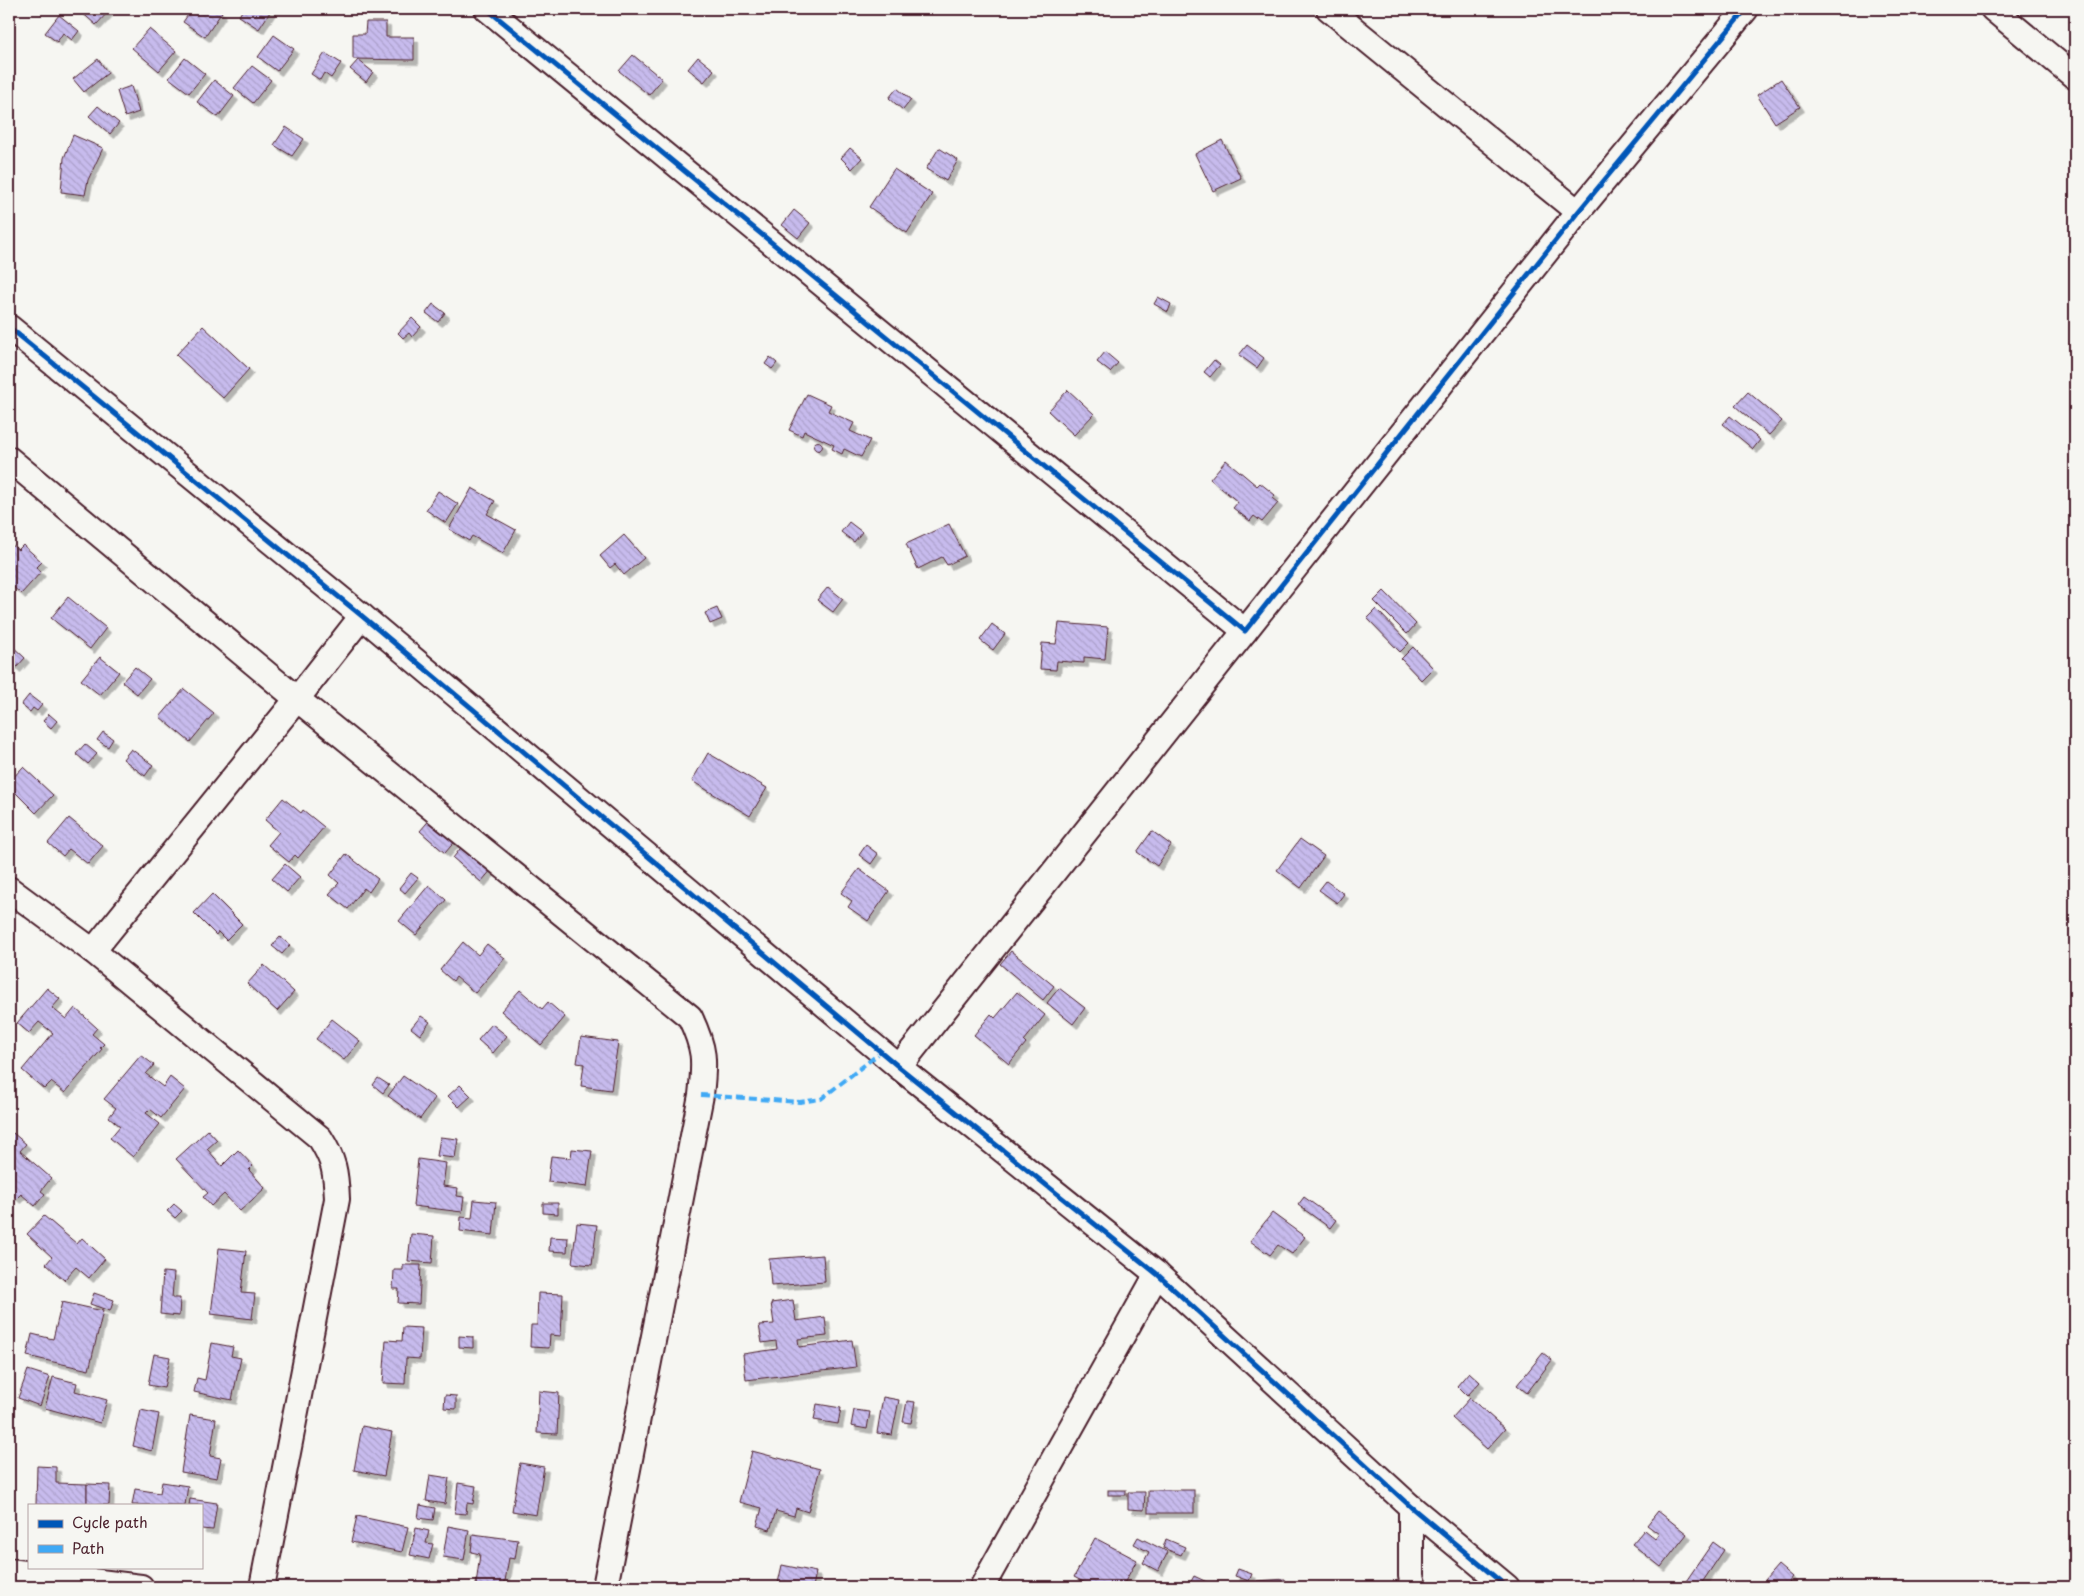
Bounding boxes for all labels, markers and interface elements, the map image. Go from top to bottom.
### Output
legend [28,1504,202,1568]
text: Cycle path [72,1510,148,1533]
text: Path [72,1536,104,1559]

